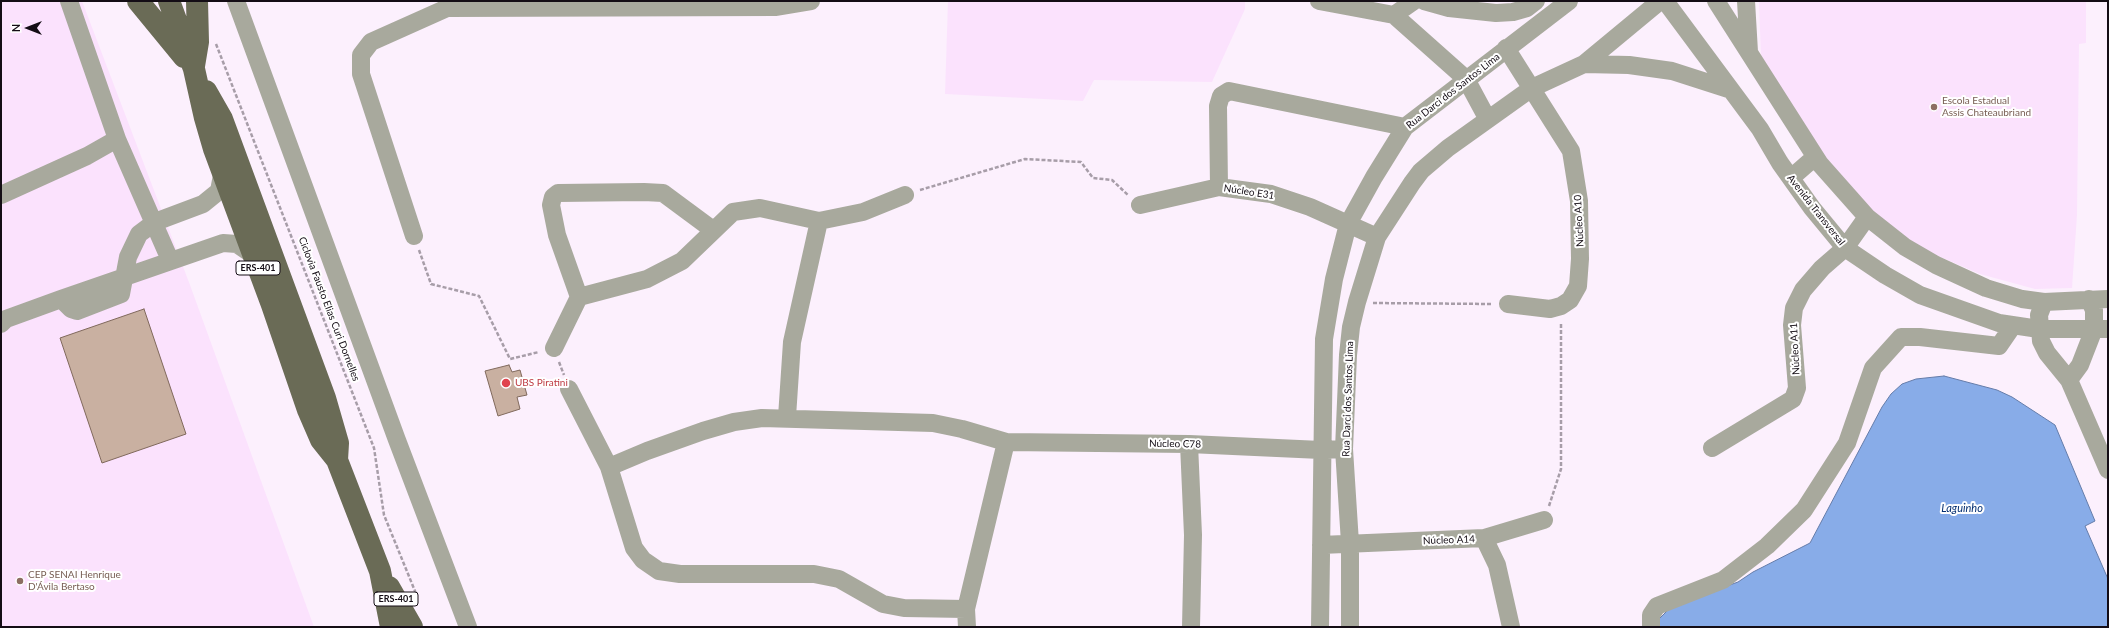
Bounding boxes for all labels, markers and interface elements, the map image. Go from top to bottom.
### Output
north arrow [8,8,48,48]
text: N [9,24,22,32]
street label: Rua Darci dos Santos Lima [1404,51,1502,131]
place label: Escola Estadual Assis Chateaubriand [1942,95,2031,118]
marker: Escola Estadual Assis Chateaubriand [1929,102,1939,112]
street label: Avenida Transversal [1785,172,1847,248]
street label: Núcleo E31 [1223,182,1275,202]
street label: Núcleo A10 [1572,195,1586,247]
street label: Ciclovia Fausto Elias Curi Dornelles [296,235,362,383]
road number: ERS-401 [236,261,280,275]
street label: Núcleo A11 [1788,323,1802,375]
street label: Rua Darci dos Santos Lima [1340,341,1356,457]
marker: UBS Piratini [500,377,512,389]
place label: UBS Piratini [515,377,568,389]
street label: Núcleo C78 [1149,438,1201,450]
water label: Laguinho [1941,501,1983,515]
street label: Núcleo A14 [1423,533,1475,547]
place label: CEP SENAI Henrique D'Ávila Bertaso [28,569,121,592]
marker: CEP SENAI Henrique D'Ávila Bertaso [15,576,25,586]
road number: ERS-401 [374,592,418,606]

